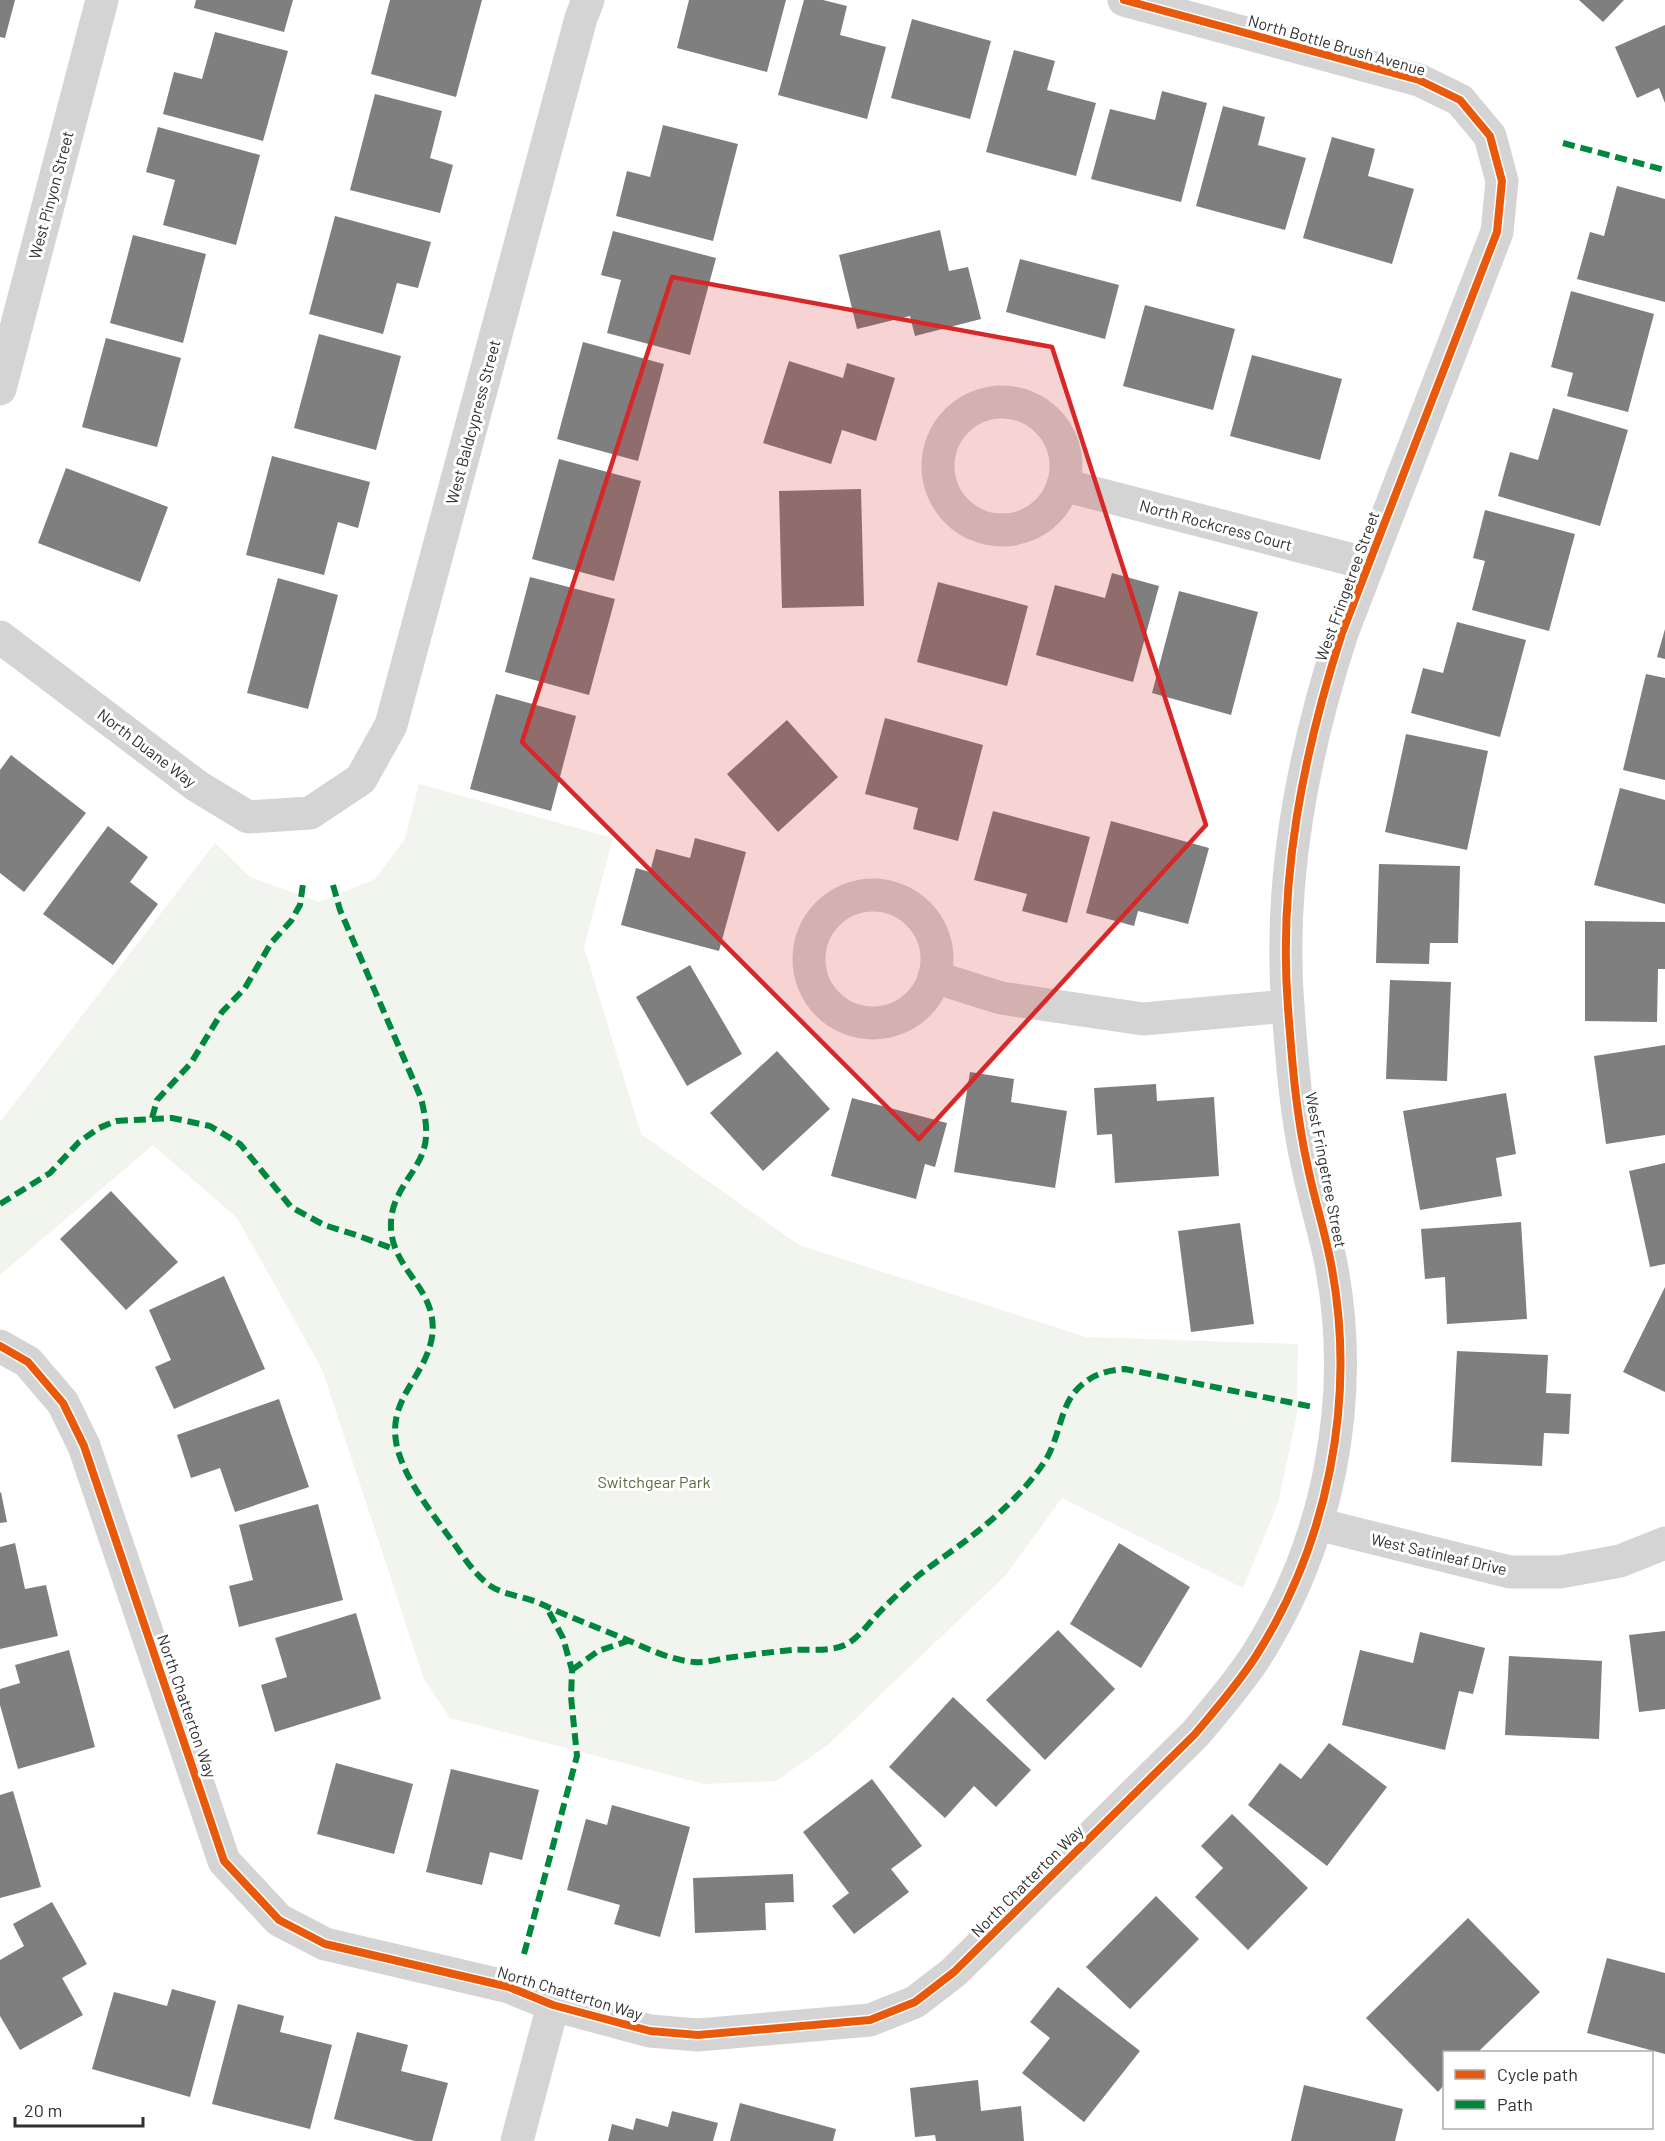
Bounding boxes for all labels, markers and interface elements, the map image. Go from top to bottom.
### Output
street label: North Bottle Brush Avenue [1246,10,1428,79]
street label: West Pinyon Street [24,129,77,261]
street label: West Baldcypress Street [441,338,504,506]
street label: North Rockcress Court [1138,495,1295,554]
street label: West Fringetree Street [1311,508,1383,663]
street label: North Duane Way [94,704,201,791]
street label: West Fringetree Street [1302,1090,1351,1249]
park label: Switchgear Park [597,1472,711,1491]
street label: West Satinleaf Drive [1369,1529,1509,1578]
street label: North Chatterton Way [154,1632,221,1781]
street label: North Chatterton Way [967,1820,1087,1941]
street label: North Chatterton Way [495,1961,645,2024]
legend [1443,2051,1653,2129]
text: Cycle path [1497,2063,1578,2085]
scale bar [15,2090,142,2128]
text: Path [1497,2093,1533,2115]
text: 20 m [24,2099,62,2121]

